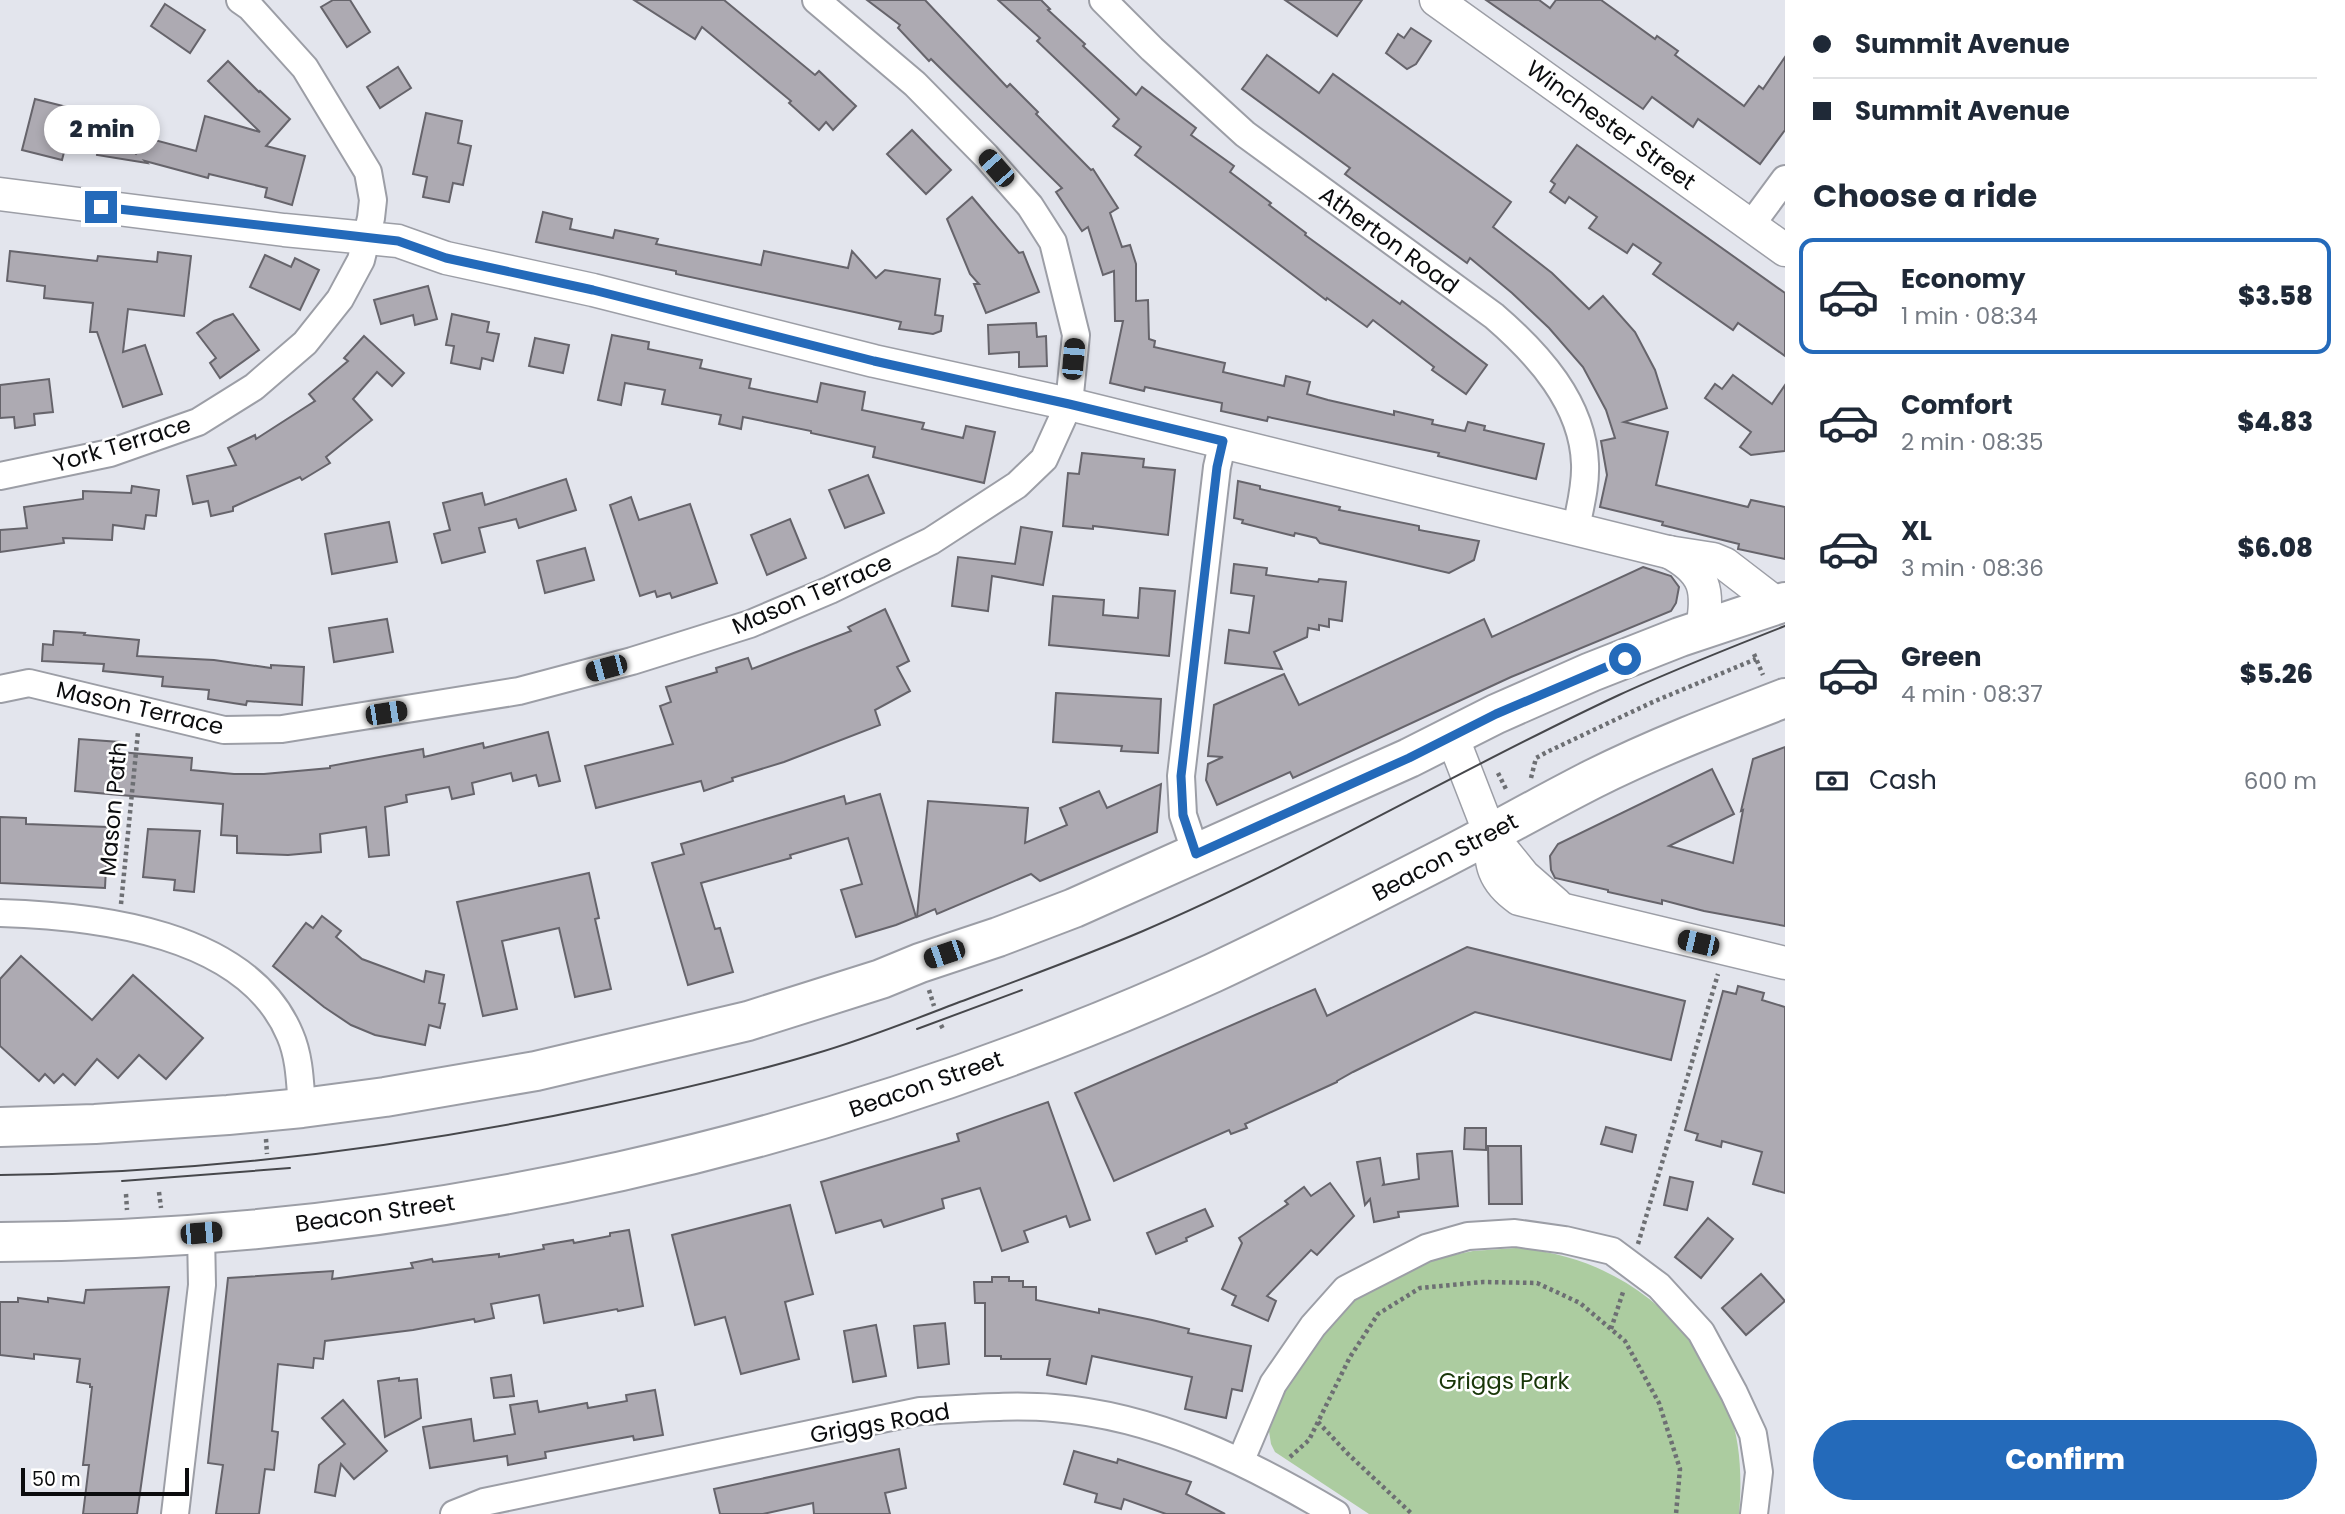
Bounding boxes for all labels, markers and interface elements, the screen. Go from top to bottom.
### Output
text: Summit Avenue [1855,26,2070,62]
street label: Winchester Street [1520,53,1702,197]
text: Summit Avenue [1855,93,2070,129]
callout: 2 min [43,106,159,154]
text: 2 min [70,113,134,145]
car [975,145,1018,191]
text: Choose a ride [1813,173,2037,218]
street label: Atherton Road [1313,179,1465,301]
route end [85,191,117,223]
text: Economy [1901,261,2025,297]
icon: car [1817,265,1880,328]
text: $3.58 [2238,278,2313,314]
text: 1 min · 08:34 [1901,300,2038,332]
car [1061,337,1086,381]
text: Comfort [1901,387,2013,423]
icon: car [1817,391,1880,454]
text: $4.83 [2237,404,2313,440]
street label: York Terrace [49,408,195,480]
text: 2 min · 08:35 [1901,426,2043,458]
text: XL [1901,513,1932,549]
icon: car [1817,517,1880,580]
text: $6.08 [2237,530,2313,566]
street label: Mason Terrace [727,546,897,642]
text: 3 min · 08:36 [1901,552,2044,584]
text: Green [1901,639,1982,675]
route start [1609,643,1641,675]
icon: car [1817,643,1880,706]
car [583,652,630,684]
text: $5.26 [2240,656,2313,692]
street label: Mason Terrace [53,673,227,743]
text: 4 min · 08:37 [1901,678,2043,710]
car [364,699,409,727]
street label: Mason Path [91,740,135,878]
icon: cash [1813,762,1851,800]
text: Cash [1869,762,1937,798]
text: 600 m [2244,765,2317,797]
street label: Beacon Street [1367,805,1523,909]
car [1676,928,1721,958]
car [921,937,968,971]
street label: Beacon Street [845,1043,1007,1125]
street label: Beacon Street [293,1186,457,1240]
car [180,1221,223,1245]
park label: Griggs Park [1439,1365,1569,1397]
street label: Griggs Road [808,1395,952,1451]
button: Confirm [1813,1420,2317,1500]
scale bar [21,1465,189,1497]
text: 50 m [32,1466,81,1493]

